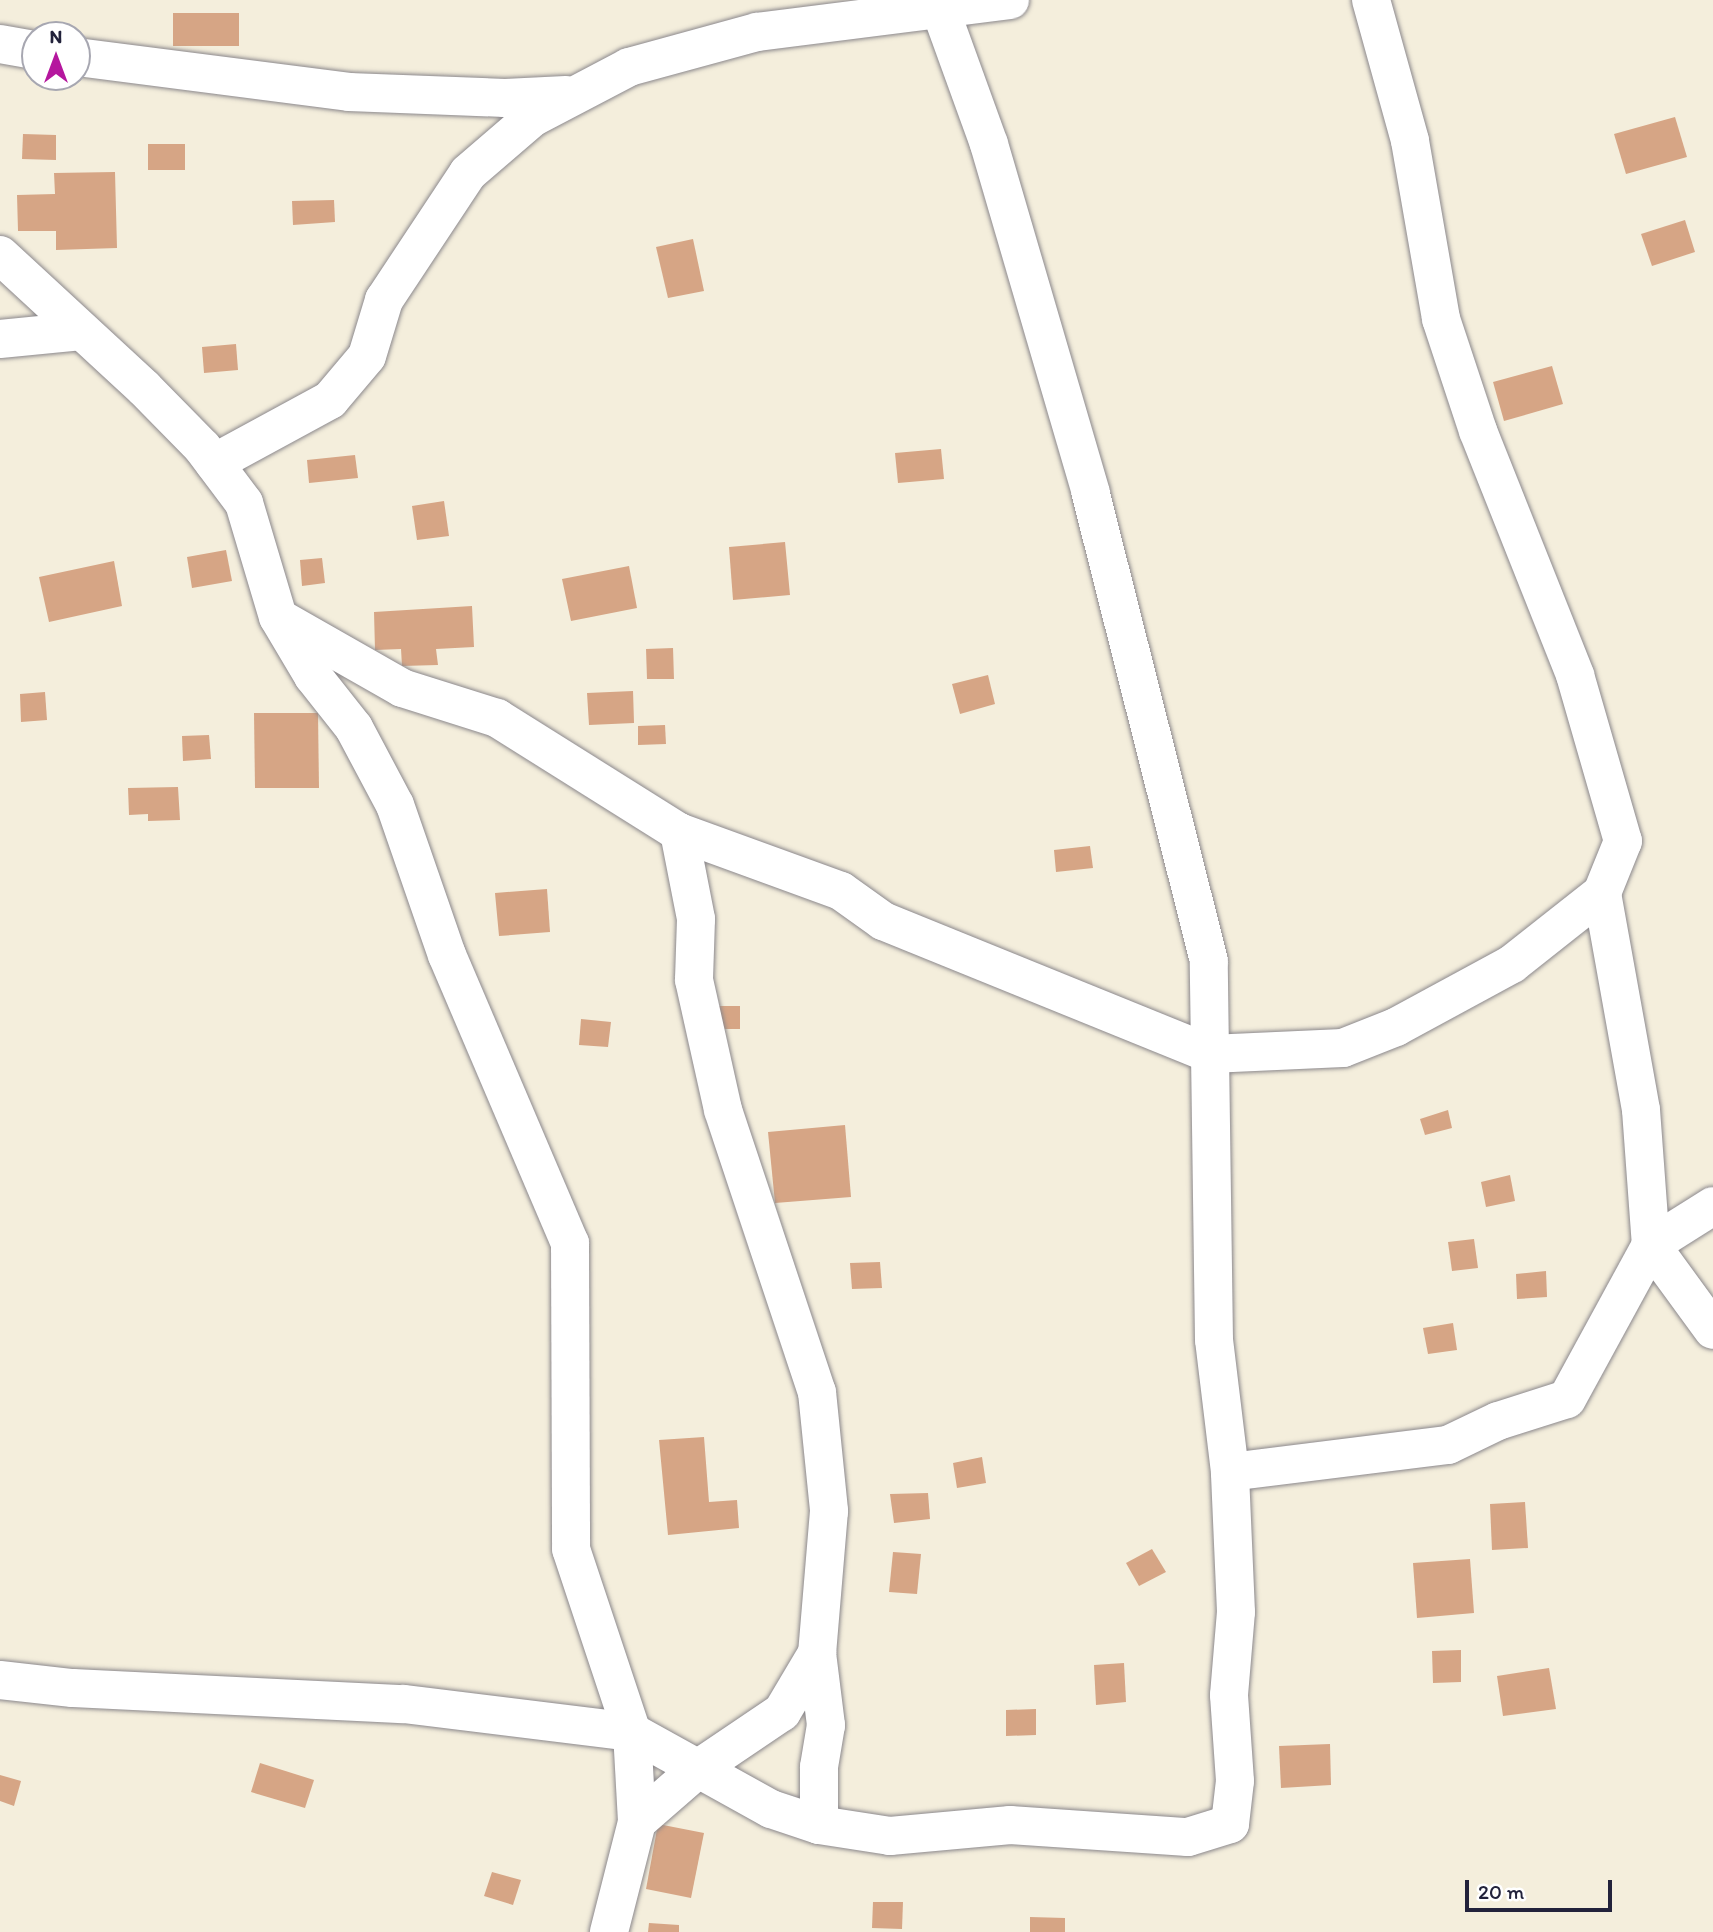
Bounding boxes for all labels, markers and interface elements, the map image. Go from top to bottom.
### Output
north arrow [21,21,91,91]
text: N [50,25,62,48]
scale bar [1468,1866,1615,1910]
text: 20 m [1478,1879,1524,1904]

